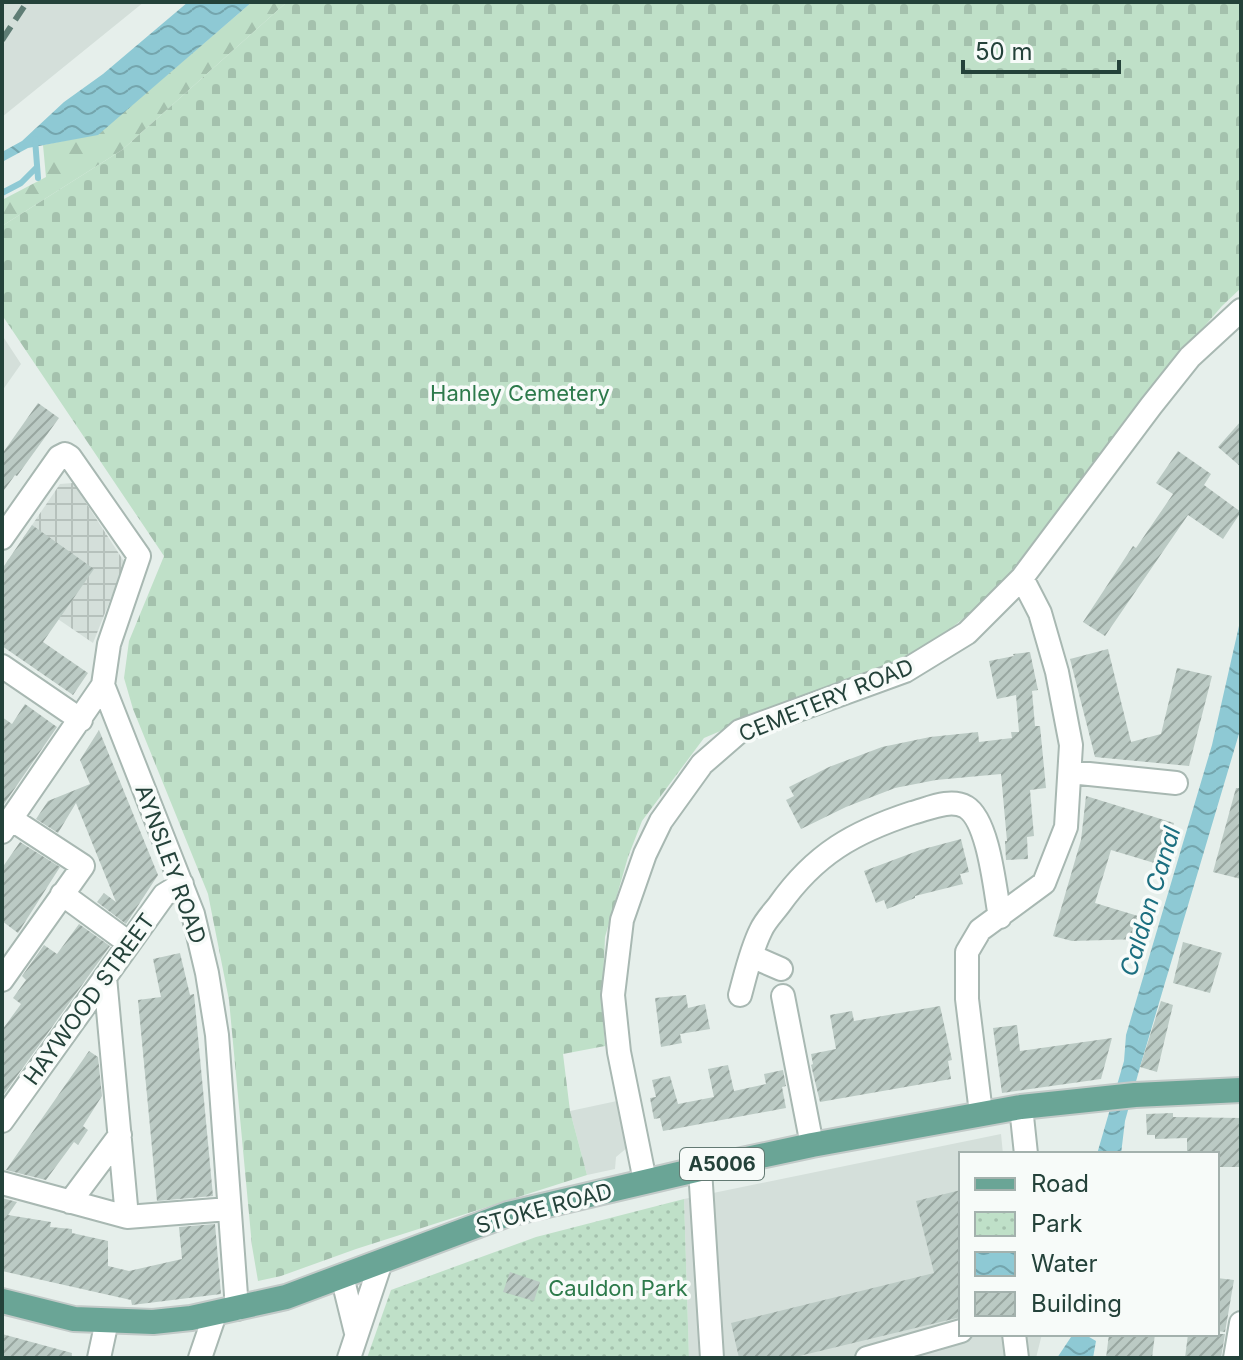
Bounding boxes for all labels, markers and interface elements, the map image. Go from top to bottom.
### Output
scale bar [963,24,1119,74]
text: 50 m [975,37,1033,66]
park label: Hanley Cemetery [430,380,610,406]
street label: CEMETERY ROAD [735,653,917,747]
street label: AYNSLEY ROAD [130,781,212,947]
water label: Caldon Canal [1113,822,1187,979]
street label: HAYWOOD STREET [18,908,160,1090]
road number: A5006 [680,1148,764,1180]
legend [959,1152,1219,1336]
text: Road [1031,1169,1089,1198]
street label: STOKE ROAD [473,1177,615,1239]
text: Park [1031,1209,1082,1238]
text: Water [1031,1249,1098,1278]
park label: Cauldon Park [548,1275,688,1301]
text: Building [1031,1289,1122,1318]

